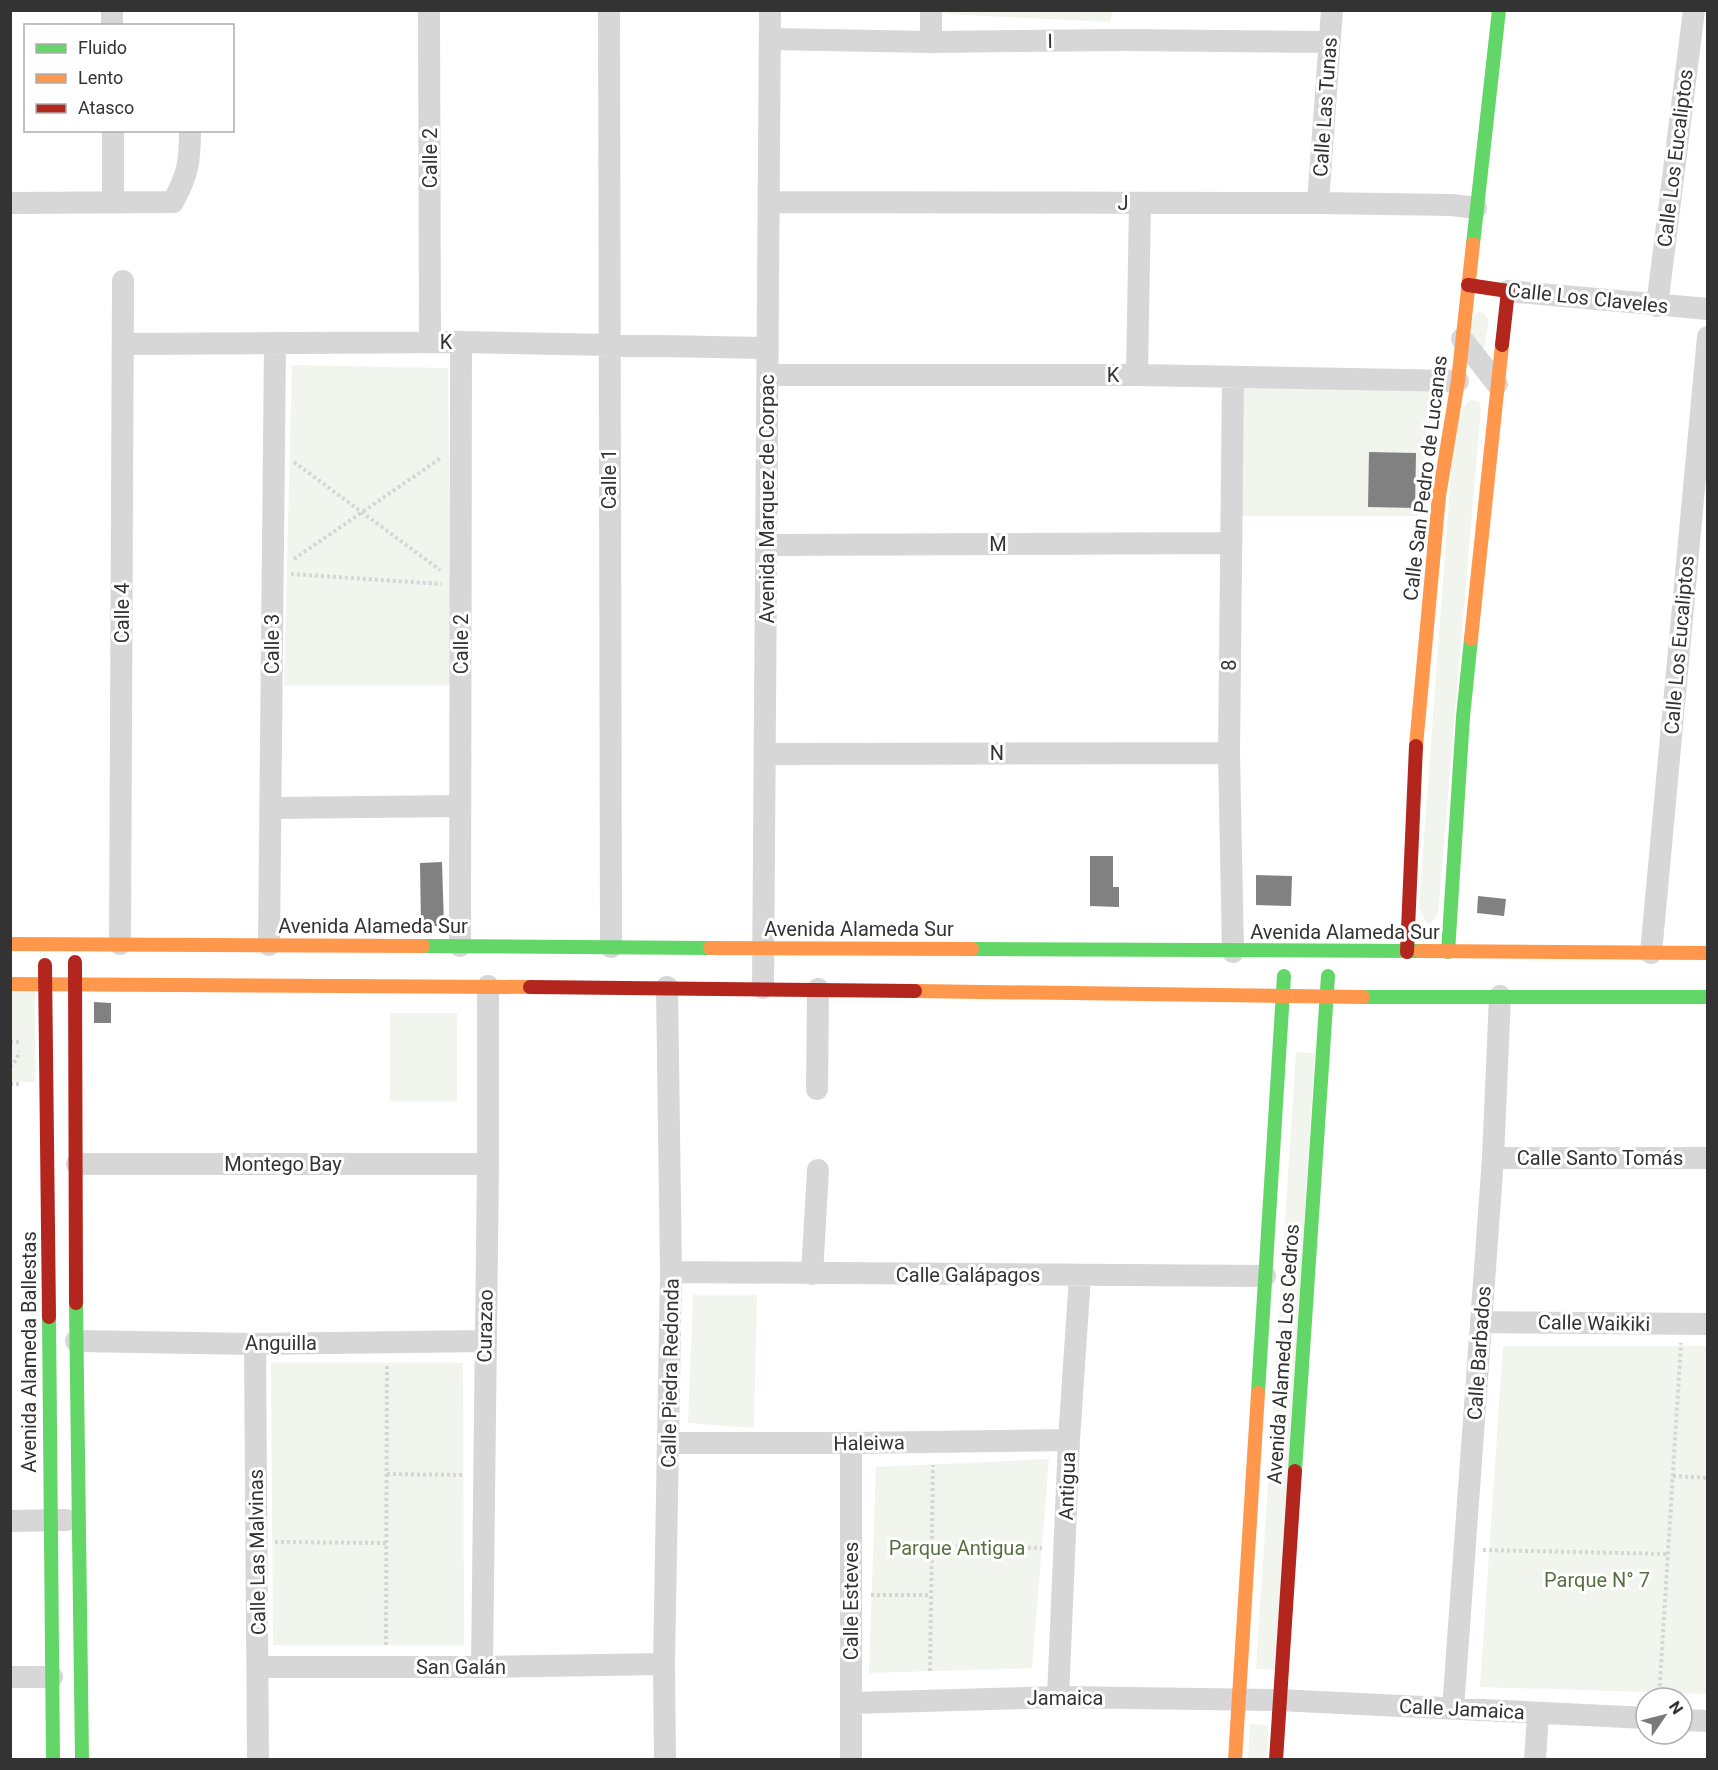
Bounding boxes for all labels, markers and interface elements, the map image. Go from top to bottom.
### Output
legend [24,24,234,132]
street label: I [1047,29,1053,53]
street label: Calle Las Tunas [1308,36,1342,178]
text: Fluido [78,37,127,58]
text: Lento [78,67,123,88]
street label: Calle Los Eucaliptos [1652,68,1698,248]
text: Atasco [78,97,134,118]
street label: Calle 2 [418,128,442,188]
street label: J [1117,191,1129,215]
street label: Calle Los Claveles [1507,278,1669,318]
street label: K [440,330,453,354]
street label: Calle San Pedro de Lucanas [1398,354,1452,602]
street label: K [1107,363,1120,387]
street label: Avenida Marquez de Corpac [755,374,779,624]
street label: Calle 1 [597,449,621,509]
street label: M [989,532,1007,556]
street label: Calle Los Eucaliptos [1659,555,1699,735]
street label: Calle 4 [110,583,134,643]
street label: Calle 3 [260,614,284,674]
street label: Calle 2 [449,614,473,674]
street label: 8 [1217,659,1241,671]
street label: N [990,741,1004,765]
street label: Avenida Alameda Sur [278,914,468,938]
street label: Avenida Alameda Sur [764,917,954,941]
street label: Avenida Alameda Sur [1250,920,1440,944]
street label: Calle Santo Tomás [1517,1146,1683,1170]
street label: Montego Bay [224,1152,342,1176]
street label: Avenida Alameda Los Cedros [1262,1223,1304,1485]
street label: Avenida Alameda Ballestas [17,1231,41,1473]
street label: Calle Galápagos [896,1263,1040,1287]
street label: Calle Piedra Redonda [656,1278,684,1468]
street label: Calle Barbados [1462,1285,1496,1421]
street label: Curazao [472,1289,498,1363]
street label: Calle Waikiki [1538,1310,1650,1336]
street label: Anguilla [245,1331,317,1355]
street label: Haleiwa [833,1430,905,1456]
street label: Antigua [1054,1451,1080,1521]
street label: Calle Las Malvinas [244,1469,270,1635]
park label: Parque Antigua [889,1536,1025,1560]
street label: Calle Esteves [839,1542,863,1660]
park label: Parque N° 7 [1544,1568,1650,1592]
street label: San Galán [416,1655,506,1679]
street label: Jamaica [1027,1686,1103,1710]
north arrow [1634,1686,1694,1746]
street label: Calle Jamaica [1399,1694,1525,1724]
text: N [1665,1698,1687,1718]

